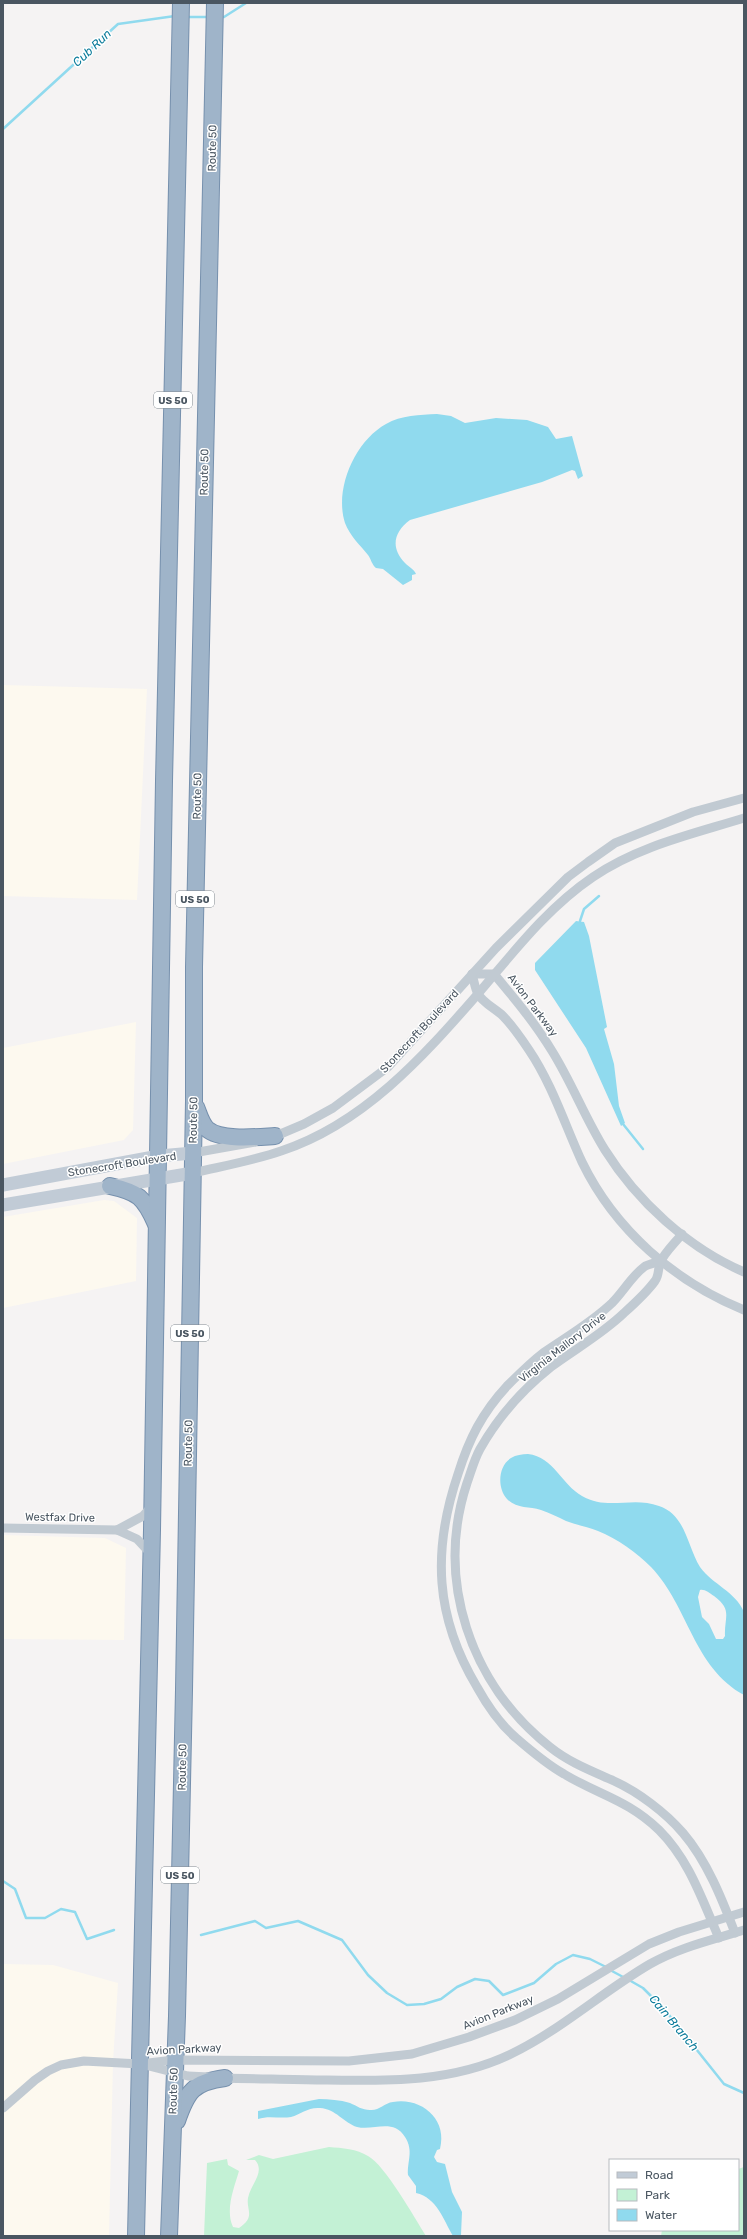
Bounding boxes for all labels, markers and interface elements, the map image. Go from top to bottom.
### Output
water label: Cub Run [70,27,114,69]
street label: Route 50 [206,125,219,171]
road number: US 50 [154,392,192,408]
street label: Route 50 [198,449,211,495]
street label: Route 50 [191,773,204,819]
road number: US 50 [176,891,214,907]
street label: Avion Parkway [505,971,560,1039]
street label: Stonecroft Boulevard [377,987,461,1076]
street label: Route 50 [187,1097,200,1143]
street label: Stonecroft Boulevard [67,1150,177,1179]
street label: Virginia Mallory Drive [516,1309,608,1385]
road number: US 50 [171,1325,209,1341]
street label: Route 50 [182,1420,195,1466]
street label: Westfax Drive [25,1510,95,1525]
street label: Route 50 [176,1744,189,1790]
road number: US 50 [161,1867,199,1883]
street label: Avion Parkway [461,1992,535,2033]
water label: Cain Branch [646,1992,702,2054]
street label: Avion Parkway [146,2041,222,2058]
street label: Route 50 [166,2067,181,2115]
legend [609,2159,739,2231]
text: Road [645,2168,673,2182]
text: Park [645,2188,671,2202]
text: Water [645,2208,677,2222]

